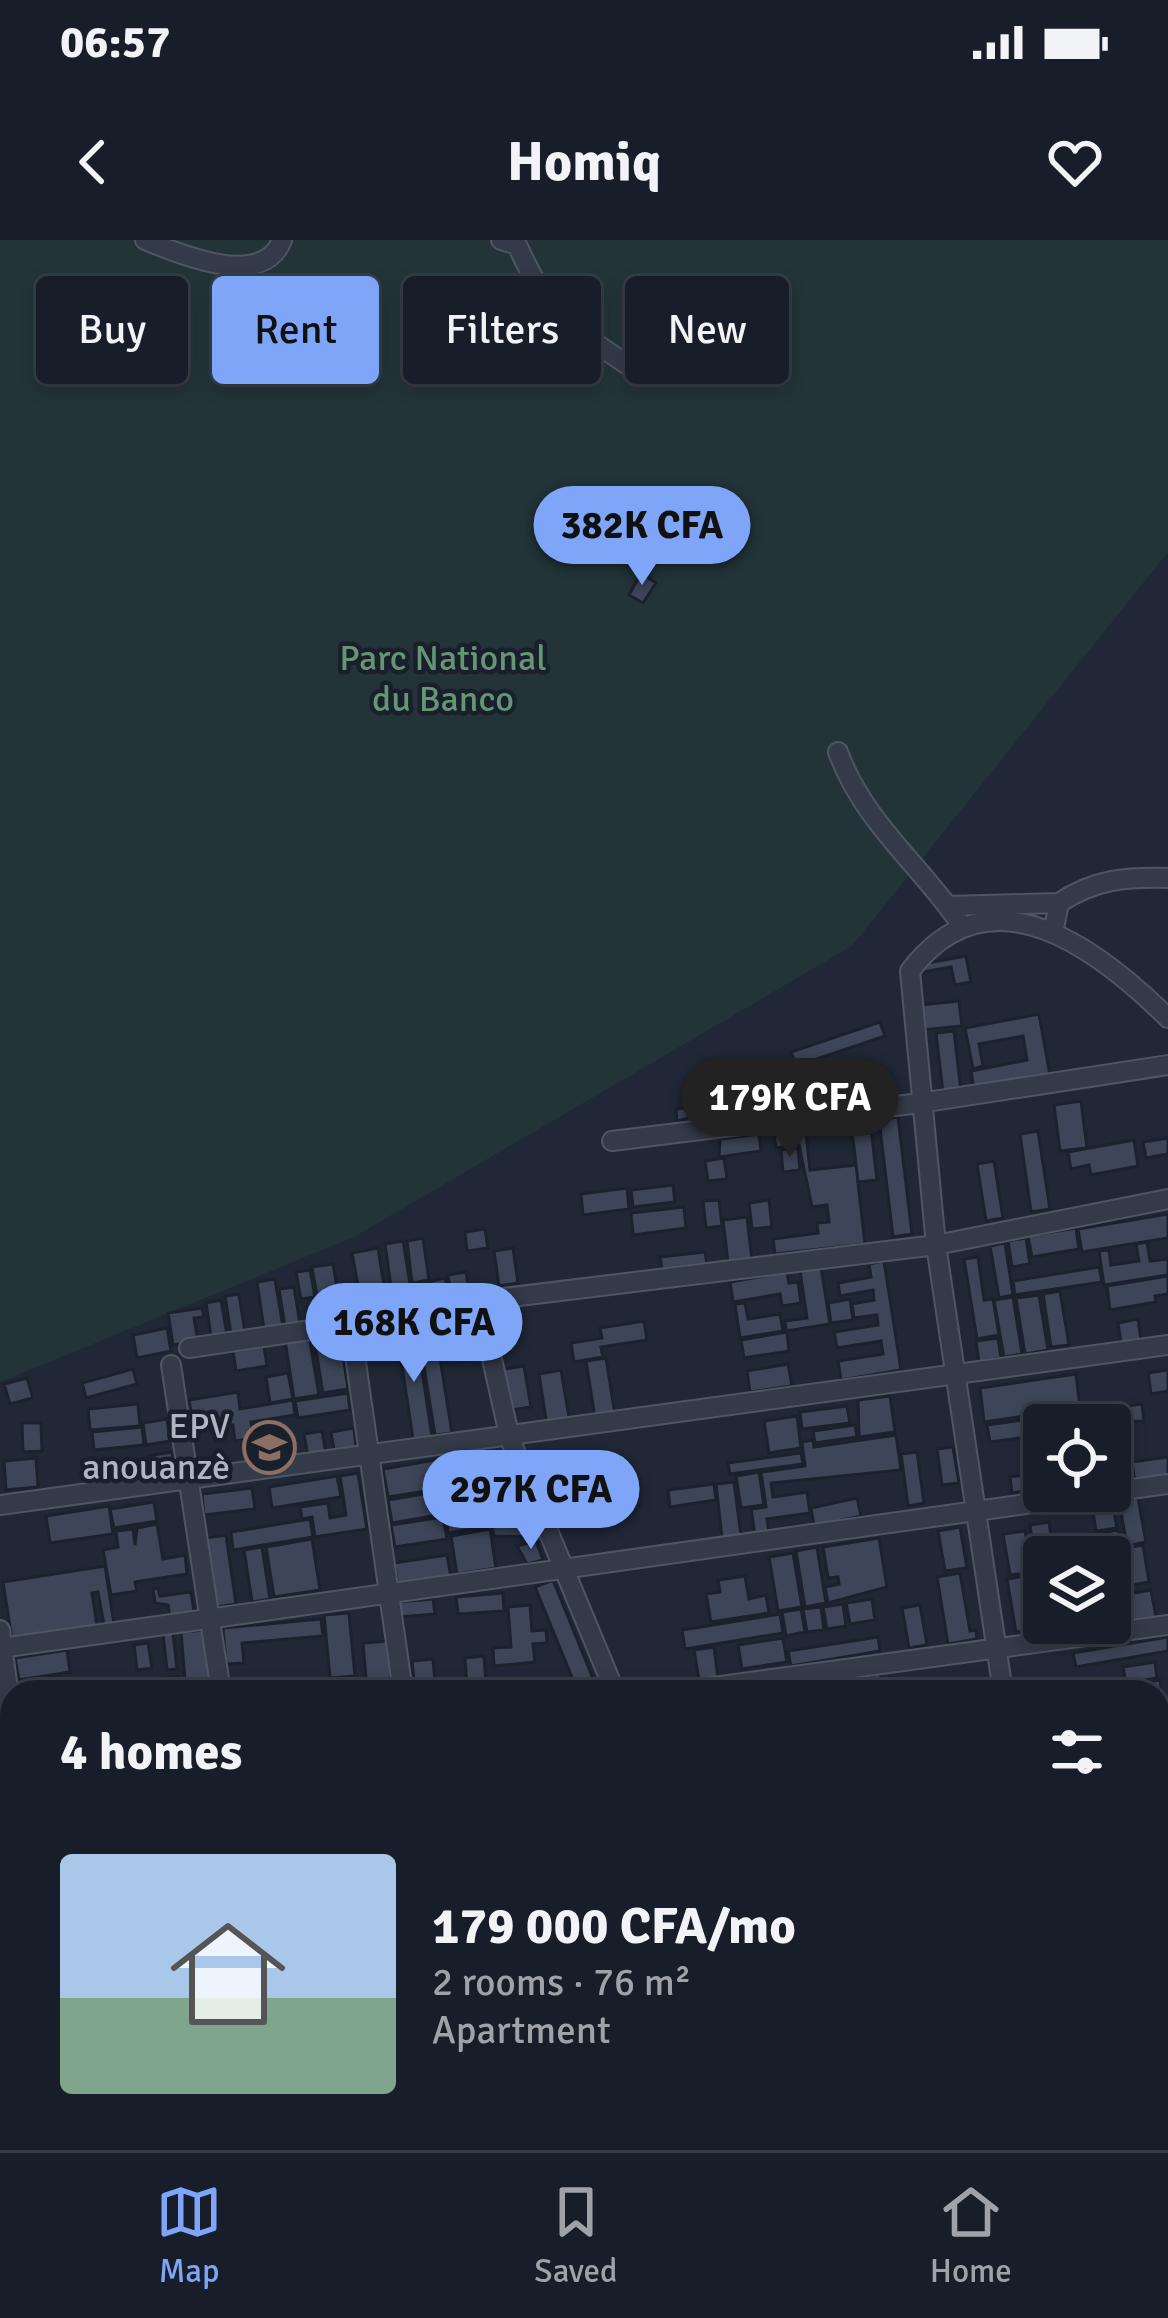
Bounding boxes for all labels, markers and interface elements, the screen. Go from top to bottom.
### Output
text: 06:57 [60,15,170,70]
icon: back [60,129,126,195]
text: Homiq [507,129,661,196]
icon: heart [1042,129,1108,195]
chip: Buy [36,276,188,384]
chip: Rent [212,276,379,384]
chip: Filters [403,276,601,384]
chip: New [625,276,789,384]
pin: 382K CFA [518,486,766,588]
text: 382K CFA [561,501,723,549]
park label: Parc National du Banco [339,636,547,722]
pin: 179K CFA [666,1058,914,1160]
text: 179K CFA [709,1073,871,1121]
pin: 168K CFA [290,1283,538,1385]
text: 168K CFA [333,1298,495,1346]
place label: EPV anouanzè [82,1404,230,1490]
map controls [1023,1404,1131,1644]
button: locate [1023,1404,1131,1512]
school or university icon: EPV anouanzè [241,1419,297,1475]
pin: 297K CFA [407,1450,655,1552]
text: 297K CFA [450,1465,612,1513]
button: layers [1023,1536,1131,1644]
icon: filters [1044,1719,1110,1785]
text: 4 homes [60,1721,242,1784]
text: 179 000 CFA/mo [432,1895,796,1958]
icon: home [156,1902,300,2046]
text: 2 rooms · 76 m² [432,1958,691,2006]
text: Apartment [432,2006,611,2054]
tab: Map [156,2179,222,2292]
tab: Saved [534,2179,617,2292]
tab: Home [930,2179,1012,2292]

